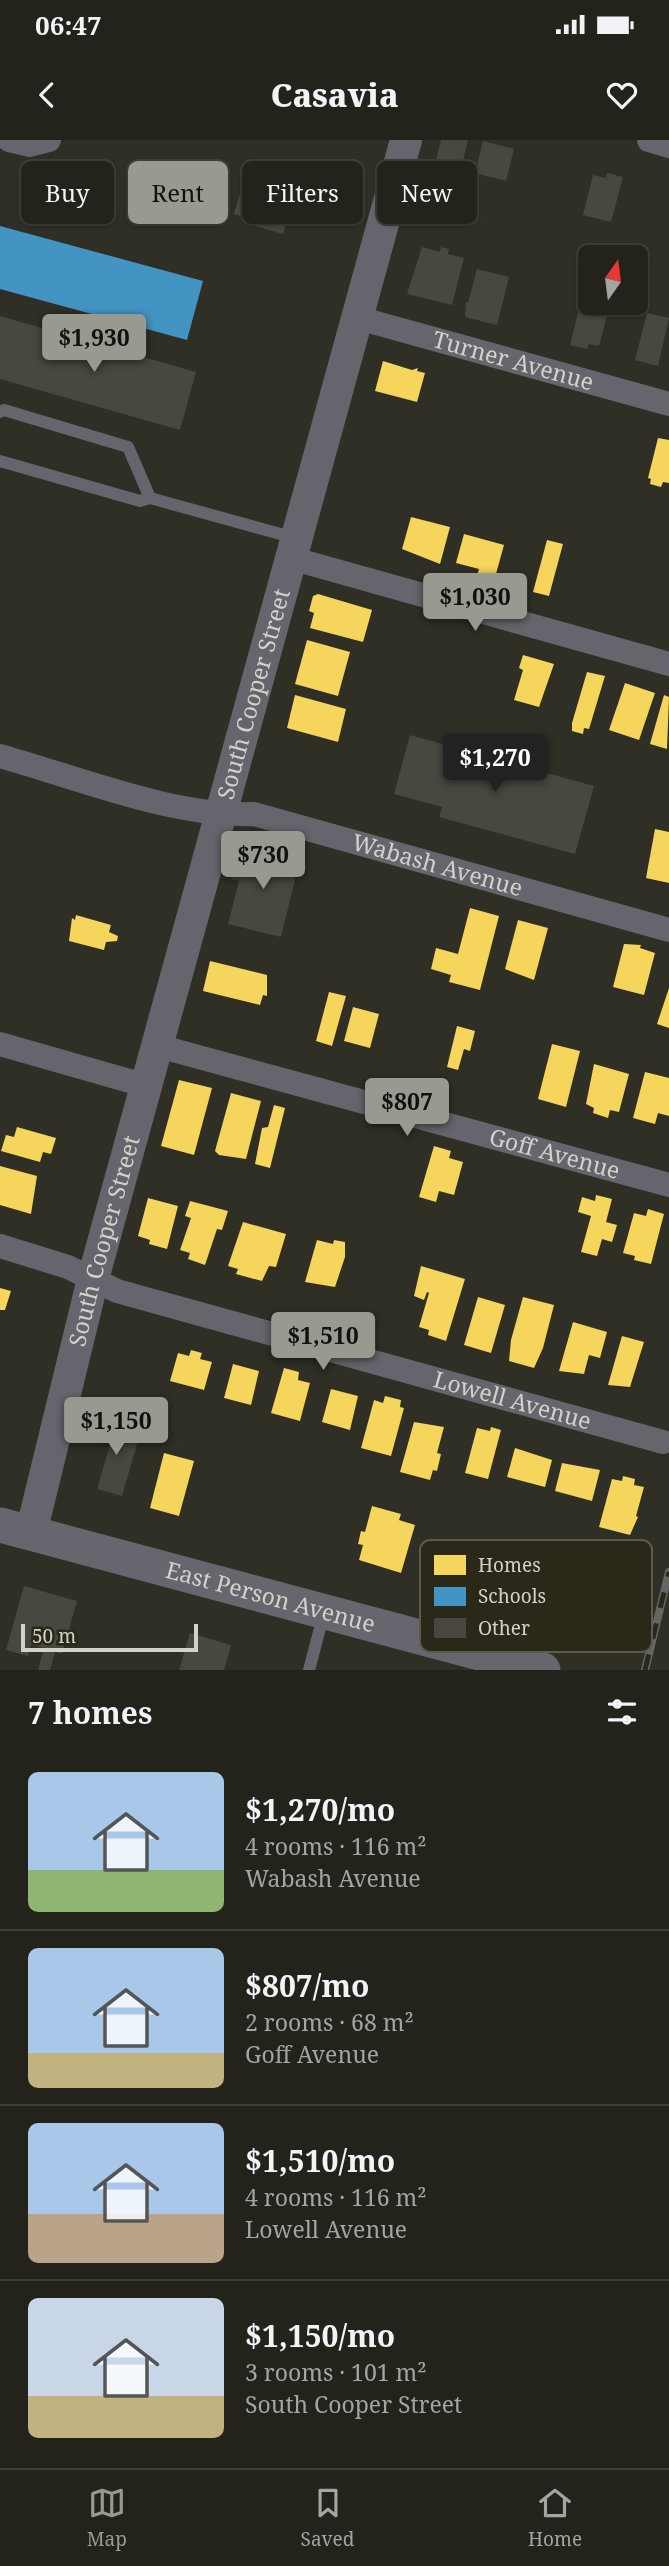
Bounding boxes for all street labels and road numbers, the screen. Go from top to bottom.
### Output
street label: Turner Avenue [429,322,598,397]
street label: South Cooper Street [209,585,297,803]
street label: Wabash Avenue [349,825,526,903]
street label: Goff Avenue [486,1120,624,1186]
street label: South Cooper Street [60,1132,147,1350]
street label: Lowell Avenue [430,1362,595,1436]
street label: East Person Avenue [163,1553,379,1640]

